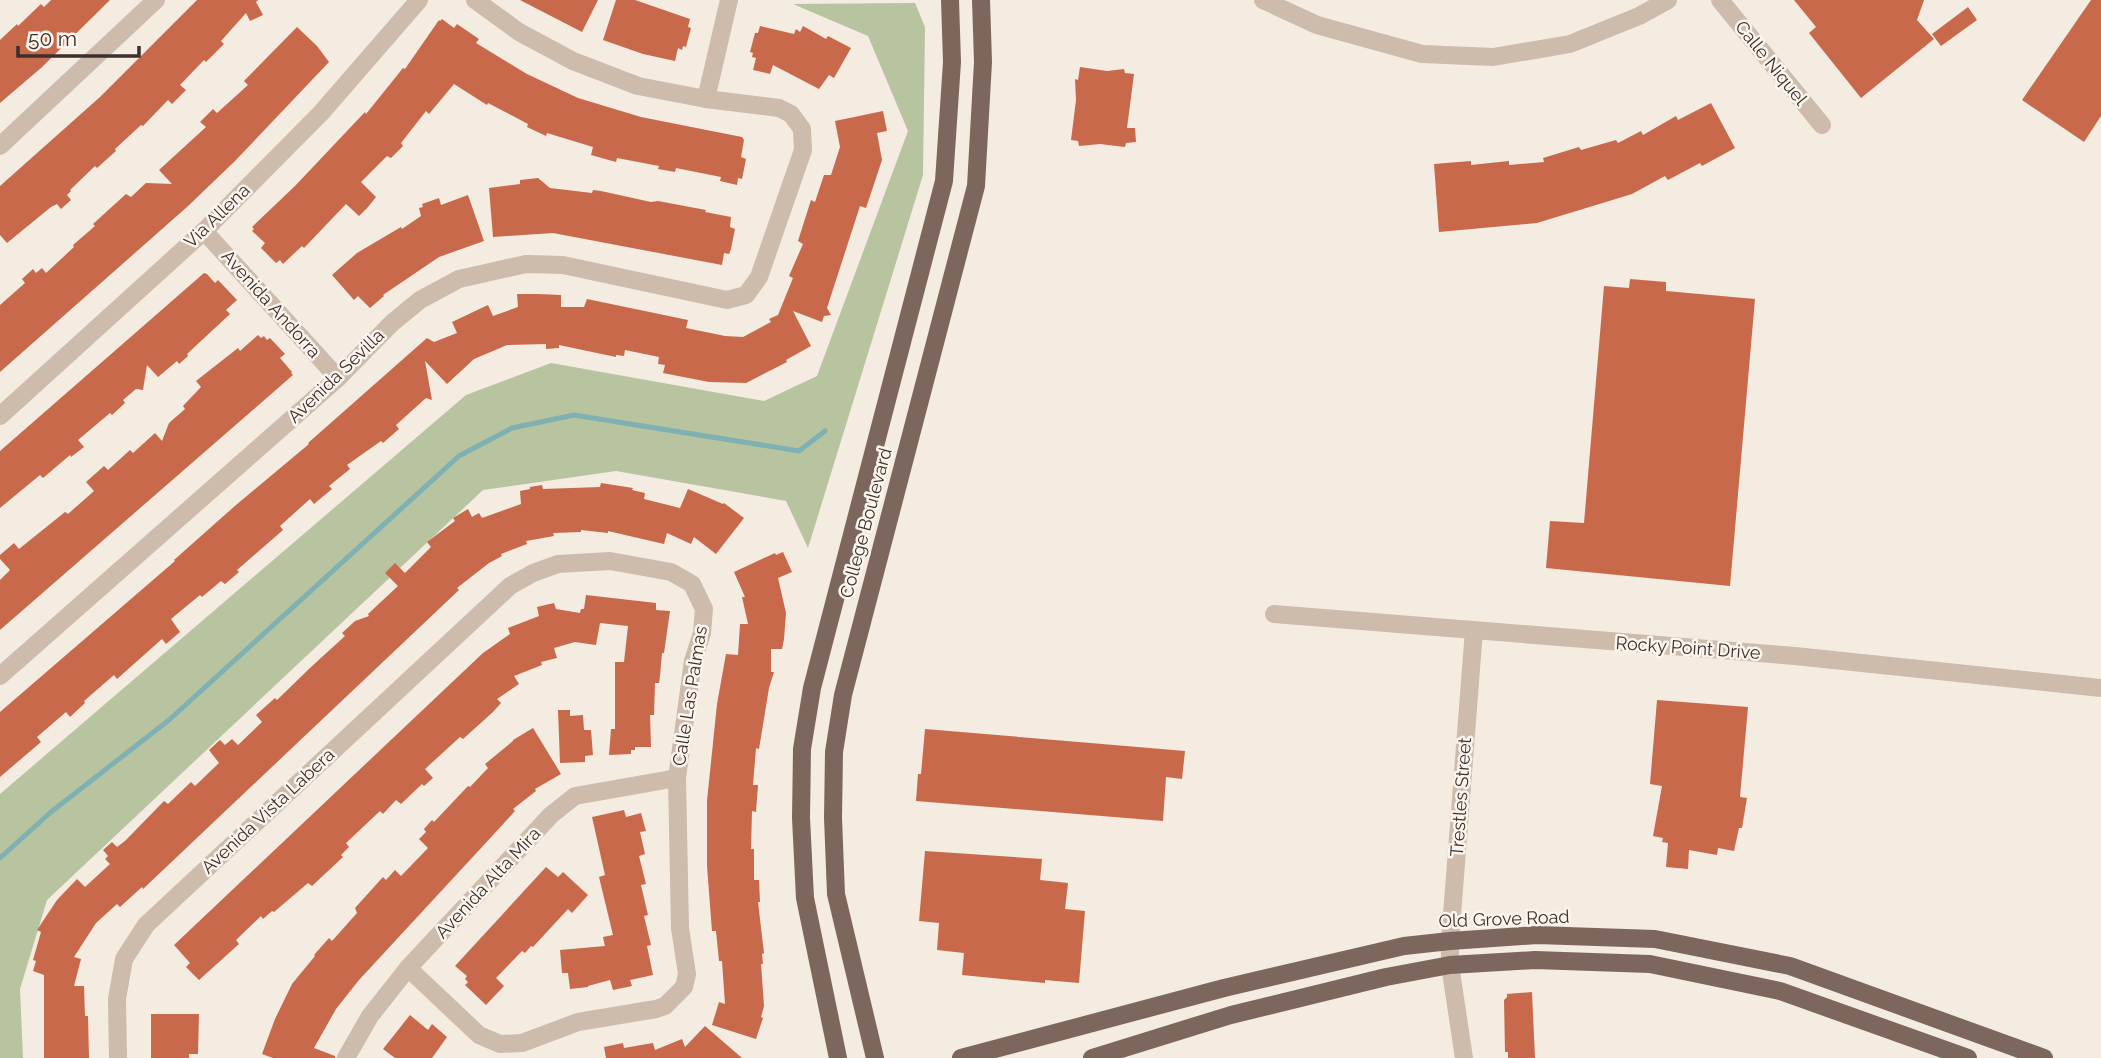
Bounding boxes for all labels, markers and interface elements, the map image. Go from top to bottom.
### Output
scale bar [18,14,138,58]
street label: Calle Niquel [1731,16,1812,109]
text: 50 m [28,26,77,51]
street label: Via Allena [180,179,254,252]
street label: Avenida Andorra [217,245,325,362]
street label: Avenida Sevilla [283,324,388,427]
street label: College Boulevard [835,445,896,600]
street label: Calle Las Palmas [668,624,711,767]
street label: Rocky Point Drive [1615,632,1762,663]
street label: Trestles Street [1446,737,1475,857]
street label: Avenida Vista Labera [197,744,339,878]
street label: Avenida Alta Mira [431,823,544,943]
street label: Old Grove Road [1438,906,1570,931]

